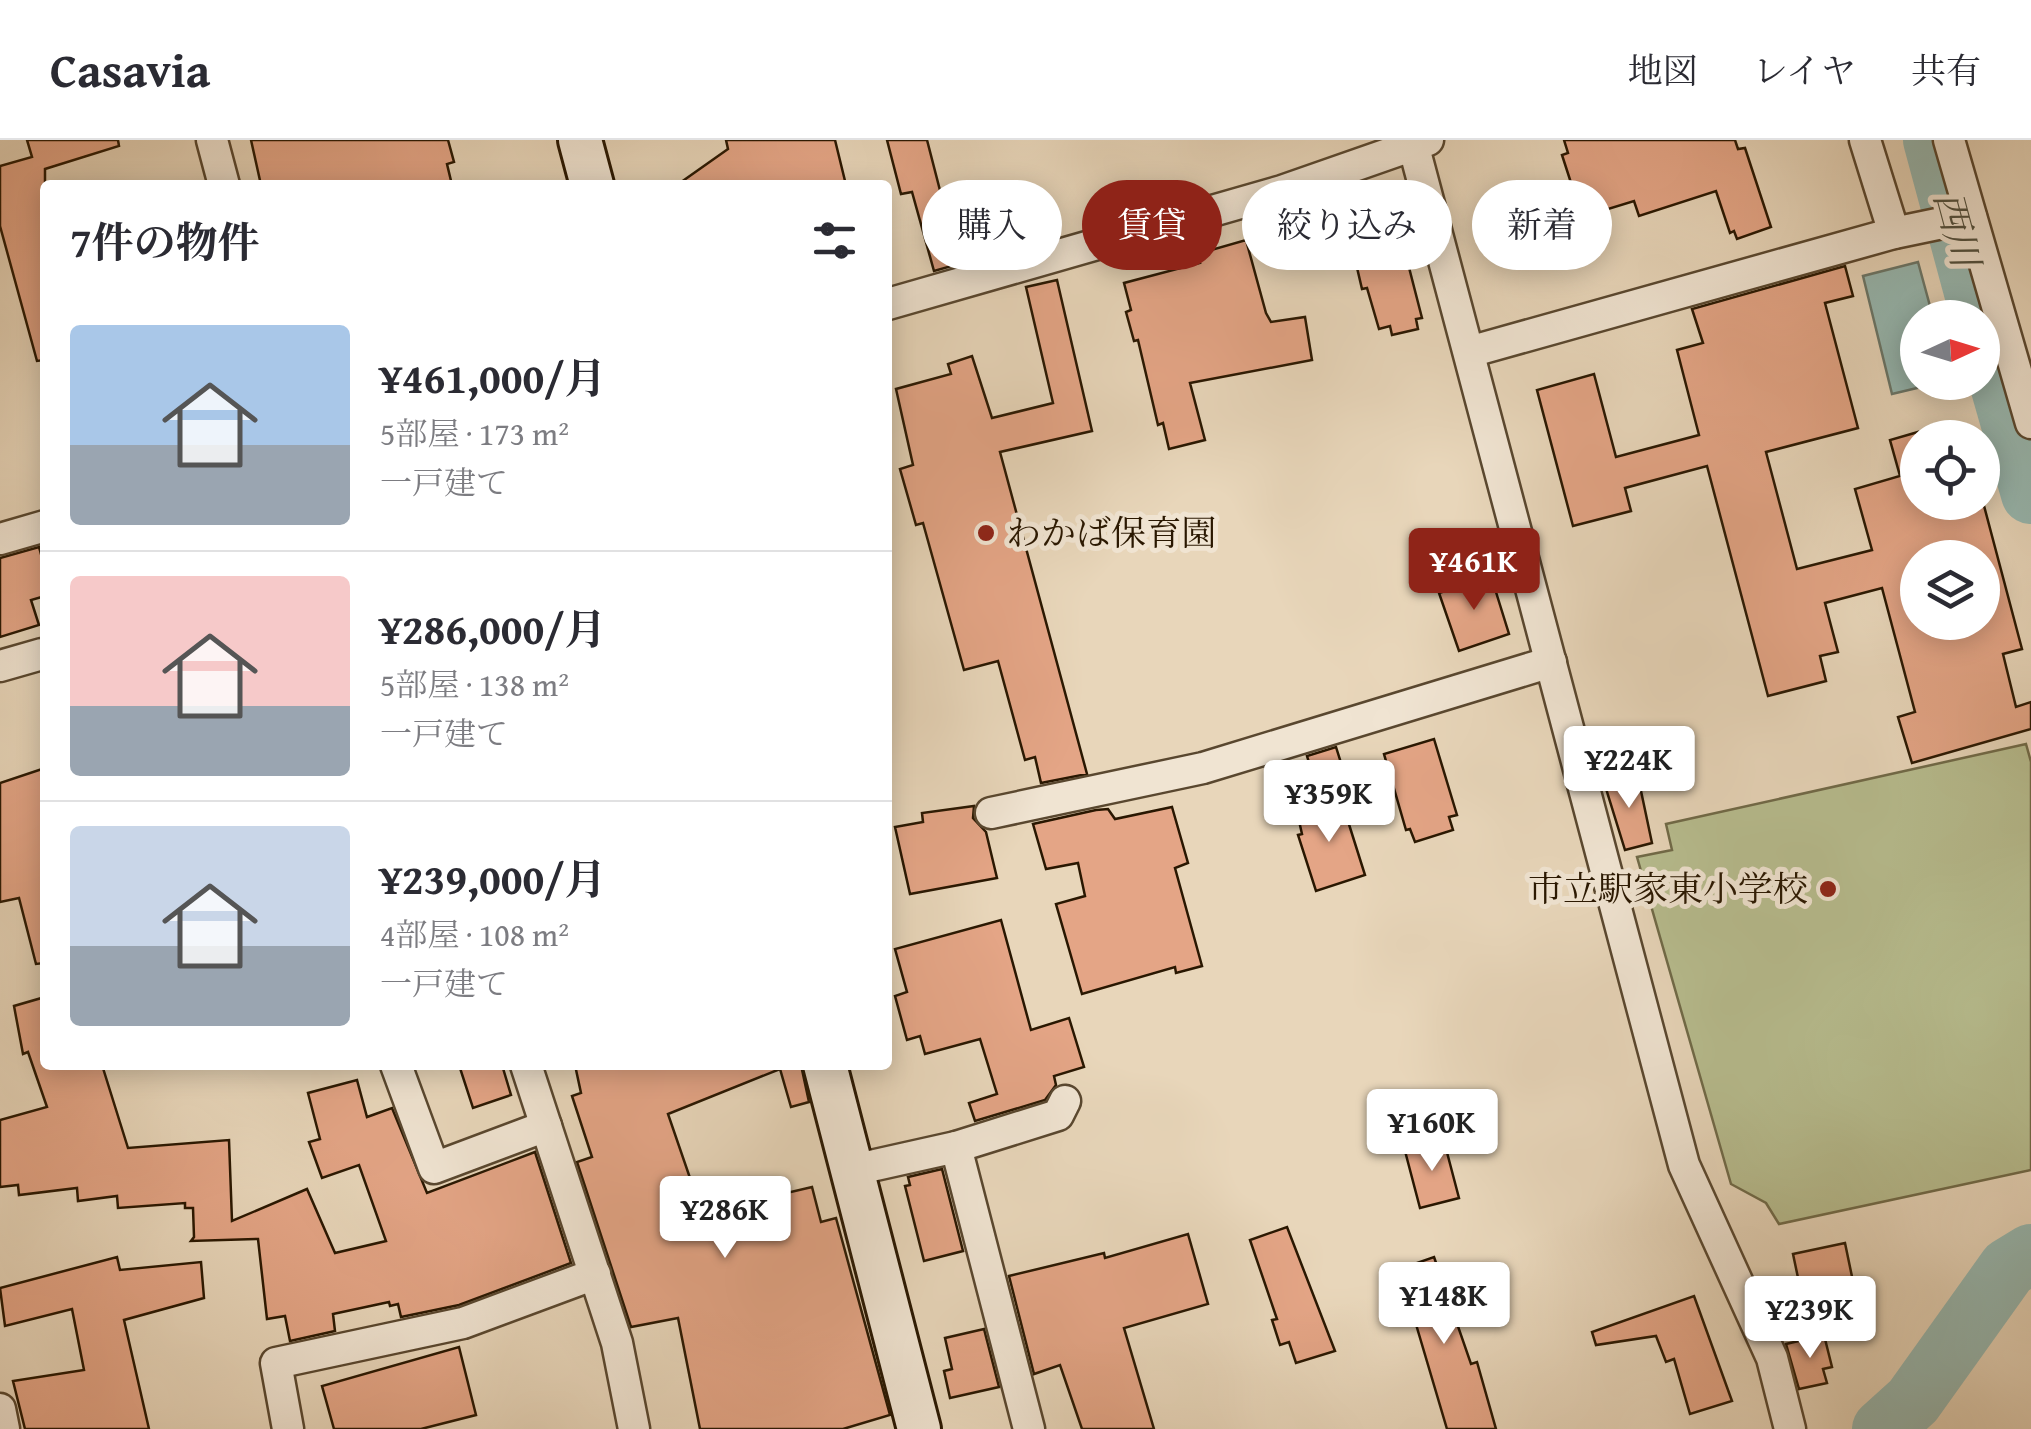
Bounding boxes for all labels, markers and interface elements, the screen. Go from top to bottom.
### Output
text: Casavia [50,34,210,105]
text: 地図 [1628,45,1698,96]
text: レイヤ [1753,45,1856,96]
text: 共有 [1911,45,1981,96]
chip: 購入 [922,180,1062,270]
chip: 賃貸 [1082,180,1222,270]
chip: 絞り込み [1242,180,1452,270]
chip: 新着 [1472,180,1612,270]
water label: 西川 [1921,185,1996,277]
text: 7件の物件 [70,211,260,272]
icon: filters [807,213,862,268]
north arrow [1900,300,2000,400]
map controls [1900,300,2000,640]
text: ¥461,000/月 [380,347,606,408]
icon: home [150,365,270,485]
text: 5部屋 · 173 m² [380,410,569,457]
button: locate [1900,420,2000,520]
text: 一戸建て [380,459,508,506]
place label: わかば保育園 [1006,507,1216,558]
marker: わかば保育園 [975,522,997,544]
pin: ¥461K [1404,528,1544,613]
text: ¥461K [1431,537,1517,584]
button: layers [1900,540,2000,640]
text: ¥286,000/月 [380,598,606,659]
icon: home [150,616,270,736]
text: 5部屋 · 138 m² [380,661,569,708]
text: 一戸建て [380,710,508,757]
pin: ¥224K [1559,726,1699,811]
text: ¥224K [1586,735,1672,782]
pin: ¥359K [1259,760,1399,845]
text: ¥359K [1286,769,1372,816]
text: ¥239,000/月 [380,848,606,909]
place label: 市立駅家東小学校 [1528,863,1808,914]
icon: home [150,866,270,986]
marker: 市立駅家東小学校 [1817,878,1839,900]
text: 4部屋 · 108 m² [380,911,569,958]
text: 一戸建て [380,960,508,1007]
pin: ¥160K [1362,1089,1502,1174]
text: ¥160K [1389,1098,1475,1145]
pin: ¥286K [655,1176,795,1261]
text: ¥286K [682,1185,768,1232]
pin: ¥148K [1374,1262,1514,1347]
text: ¥148K [1401,1271,1487,1318]
pin: ¥239K [1740,1276,1880,1361]
text: ¥239K [1767,1285,1853,1332]

